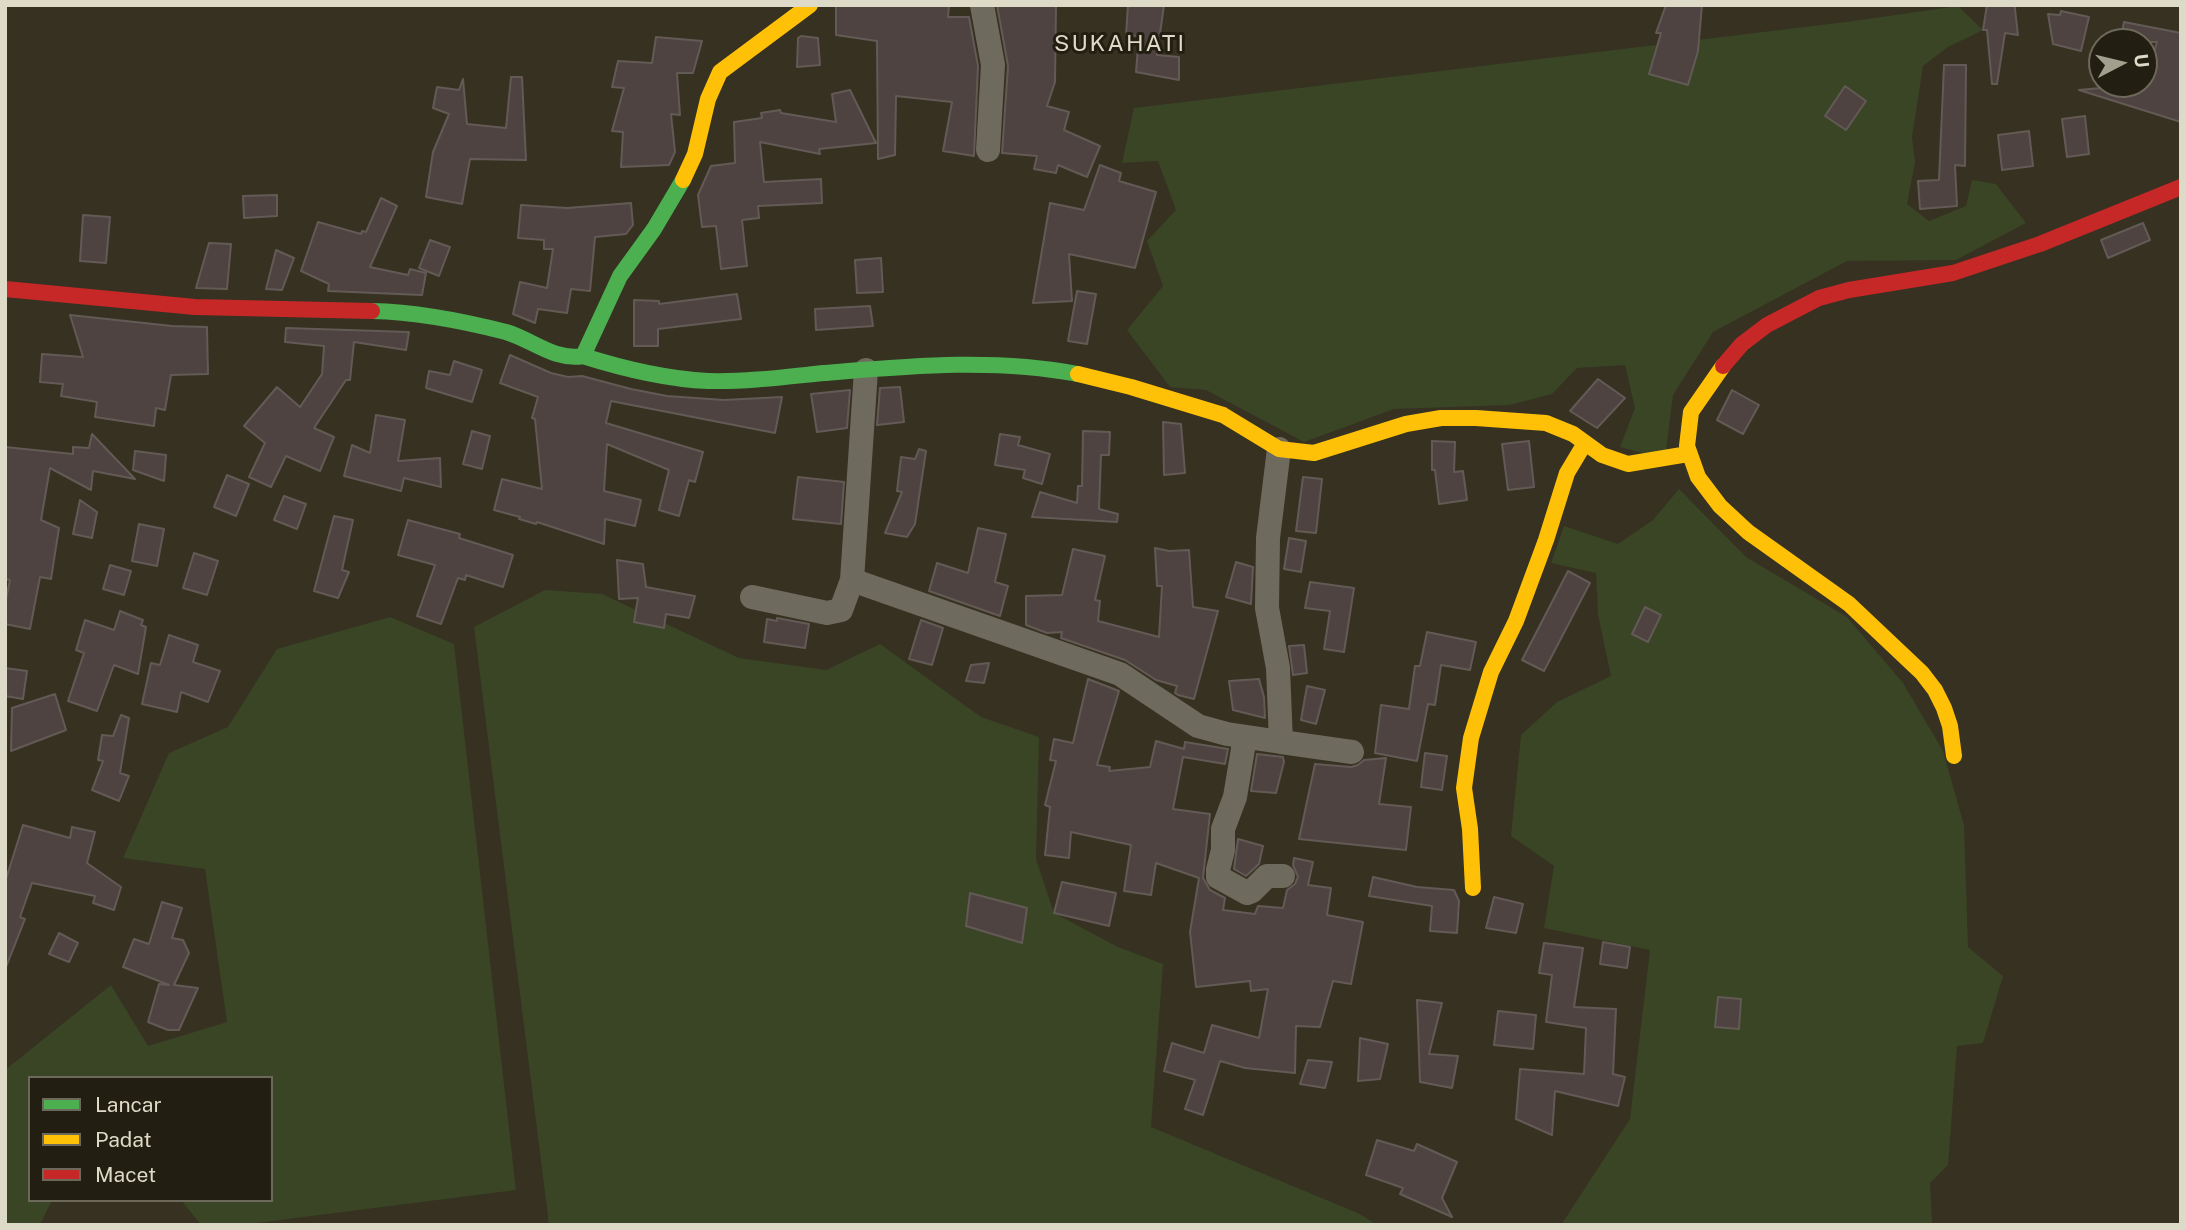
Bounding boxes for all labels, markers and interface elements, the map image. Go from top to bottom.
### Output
north arrow [2088,28,2158,98]
district label: SUKAHATI [1055,30,1185,58]
text: U [2130,53,2154,69]
legend [28,1076,273,1202]
text: Lancar [95,1092,162,1117]
text: Padat [95,1127,152,1152]
text: Macet [95,1162,156,1187]

